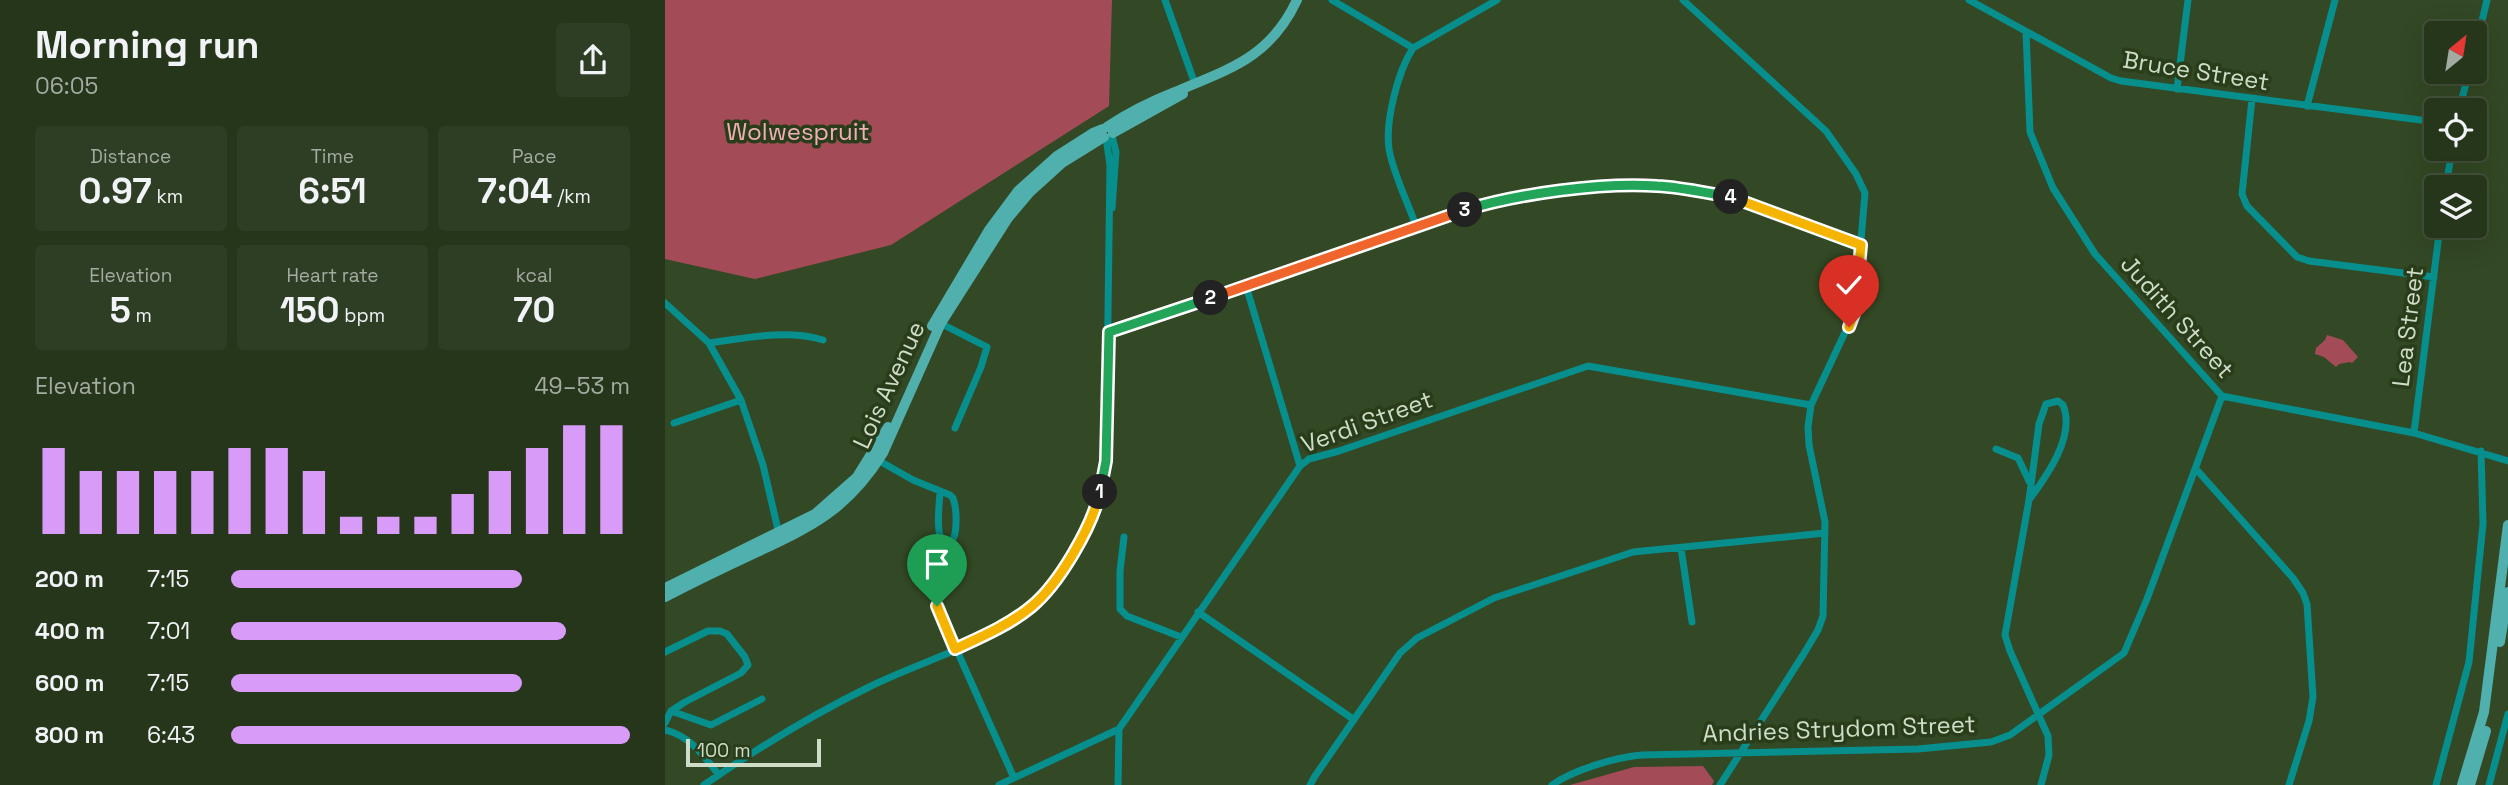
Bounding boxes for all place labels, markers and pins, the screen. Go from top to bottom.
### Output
pin: 4 [1713,180,1749,214]
pin: 3 [1447,192,1483,228]
pin [1819,255,1879,327]
pin: 2 [1193,280,1229,316]
pin: 1 [1083,475,1117,510]
pin [907,534,967,606]

